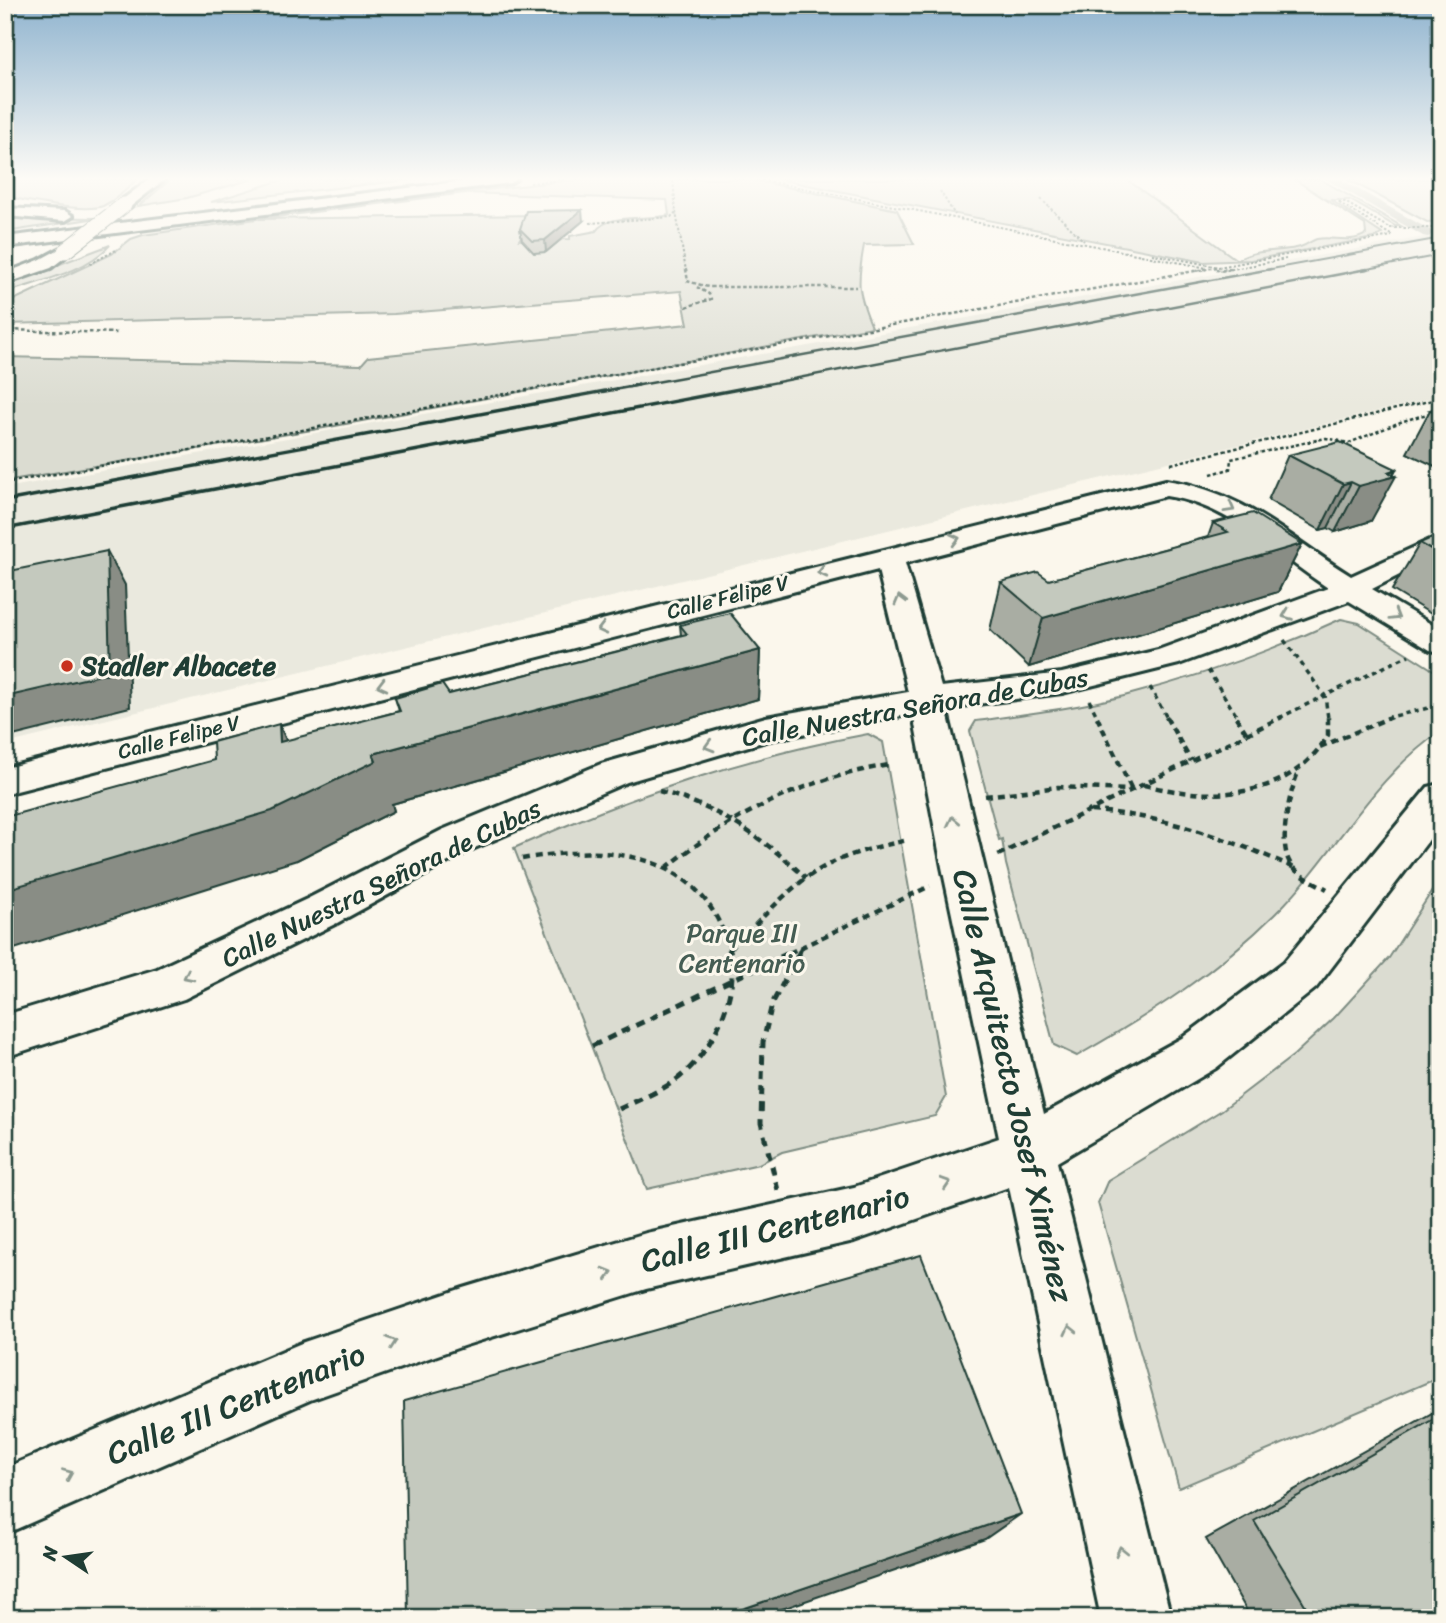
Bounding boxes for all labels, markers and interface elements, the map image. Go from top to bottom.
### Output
one-way arrow [1222,500,1235,513]
one-way arrow [949,533,961,547]
street label: Calle Felipe V [663,563,794,631]
one-way arrow [816,564,828,579]
one-way arrow [894,594,909,606]
one-way arrow [1282,606,1294,620]
one-way arrow [1388,607,1401,620]
one-way arrow [596,621,608,635]
place label: Stadler Albacete [80,643,277,689]
street label: Calle Nuestra Señora de Cubas [738,654,1093,760]
marker: Stadler Albacete [59,658,75,674]
one-way arrow [376,677,388,691]
street label: Calle Felipe V [114,703,245,771]
one-way arrow [703,737,715,752]
street label: Calle Nuestra Señora de Cubas [213,785,550,981]
one-way arrow [946,815,961,827]
street label: Calle Arquitecto Josef Ximénez [935,863,1091,1309]
park label: Parque III Centenario [679,910,805,986]
one-way arrow [183,967,195,981]
street label: Calle III Centenario [634,1168,916,1290]
one-way arrow [940,1177,952,1191]
one-way arrow [602,1266,614,1281]
one-way arrow [1064,1324,1078,1336]
street label: Calle III Centenario [98,1326,374,1482]
one-way arrow [385,1336,397,1350]
one-way arrow [61,1468,73,1482]
north arrow [32,1522,102,1592]
text: N [32,1542,68,1564]
one-way arrow [1115,1545,1129,1557]

